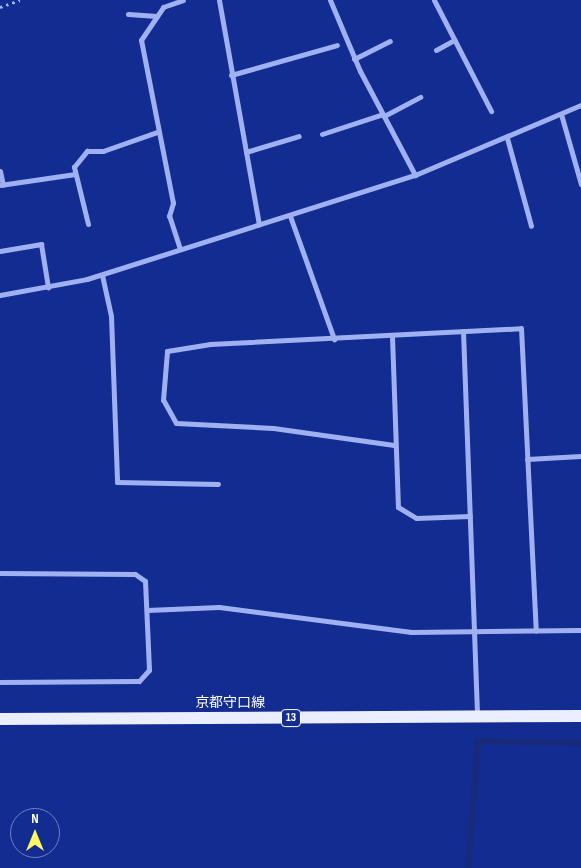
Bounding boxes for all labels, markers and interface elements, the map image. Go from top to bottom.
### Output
street label: 京都守口線 [195,695,265,711]
road number: 13 [280,708,302,728]
north arrow [10,808,60,858]
text: N [31,810,39,827]

